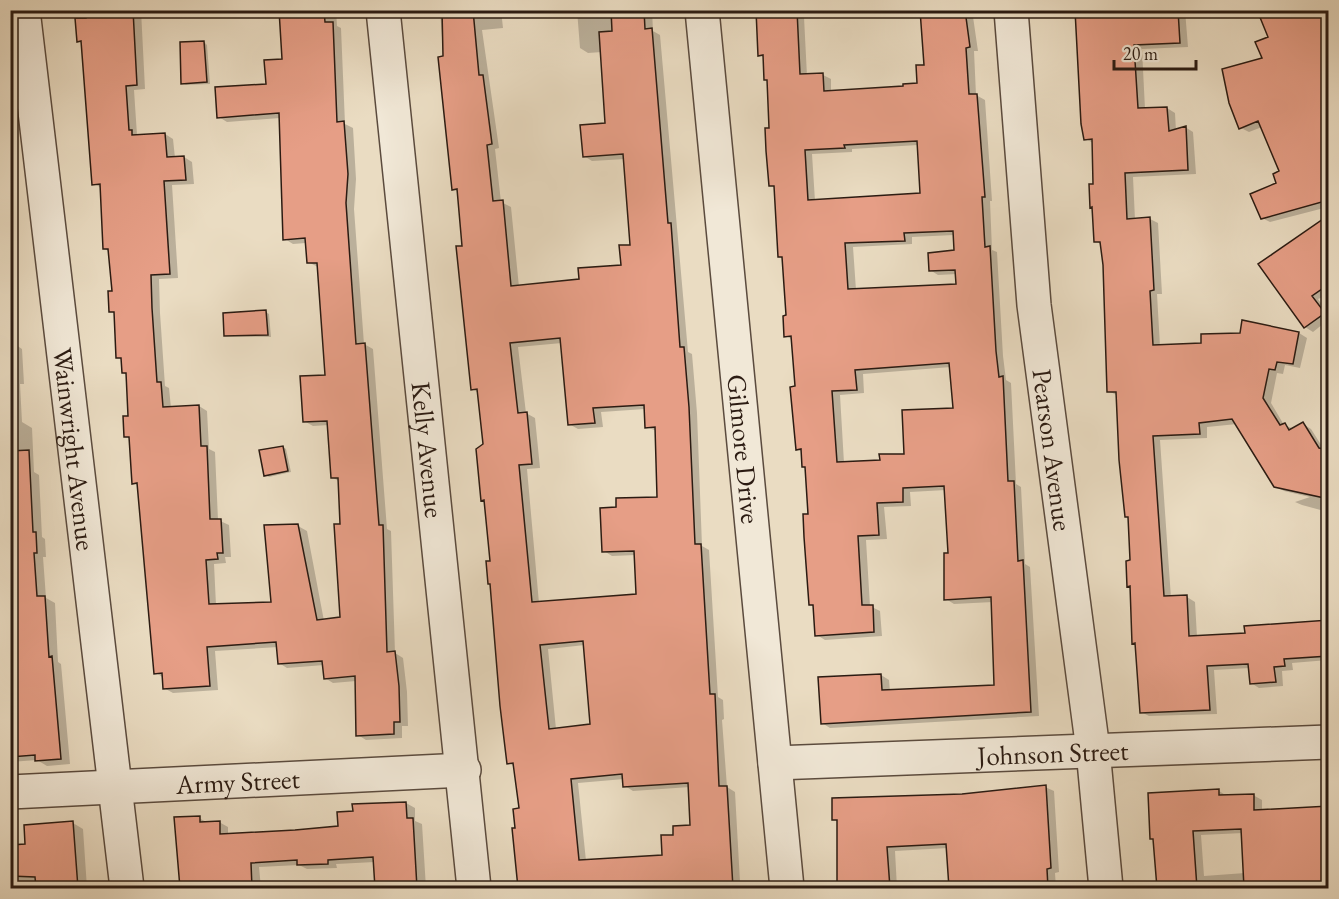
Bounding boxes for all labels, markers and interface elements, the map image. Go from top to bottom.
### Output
scale bar [1114,33,1196,71]
text: 20 m [1123,42,1158,65]
street label: Wainwright Avenue [46,345,104,552]
street label: Pearson Avenue [1025,367,1081,533]
street label: Gilmore Drive [720,373,769,525]
street label: Kelly Avenue [404,380,453,519]
street label: Johnson Street [974,732,1130,773]
street label: Army Street [174,760,301,801]

